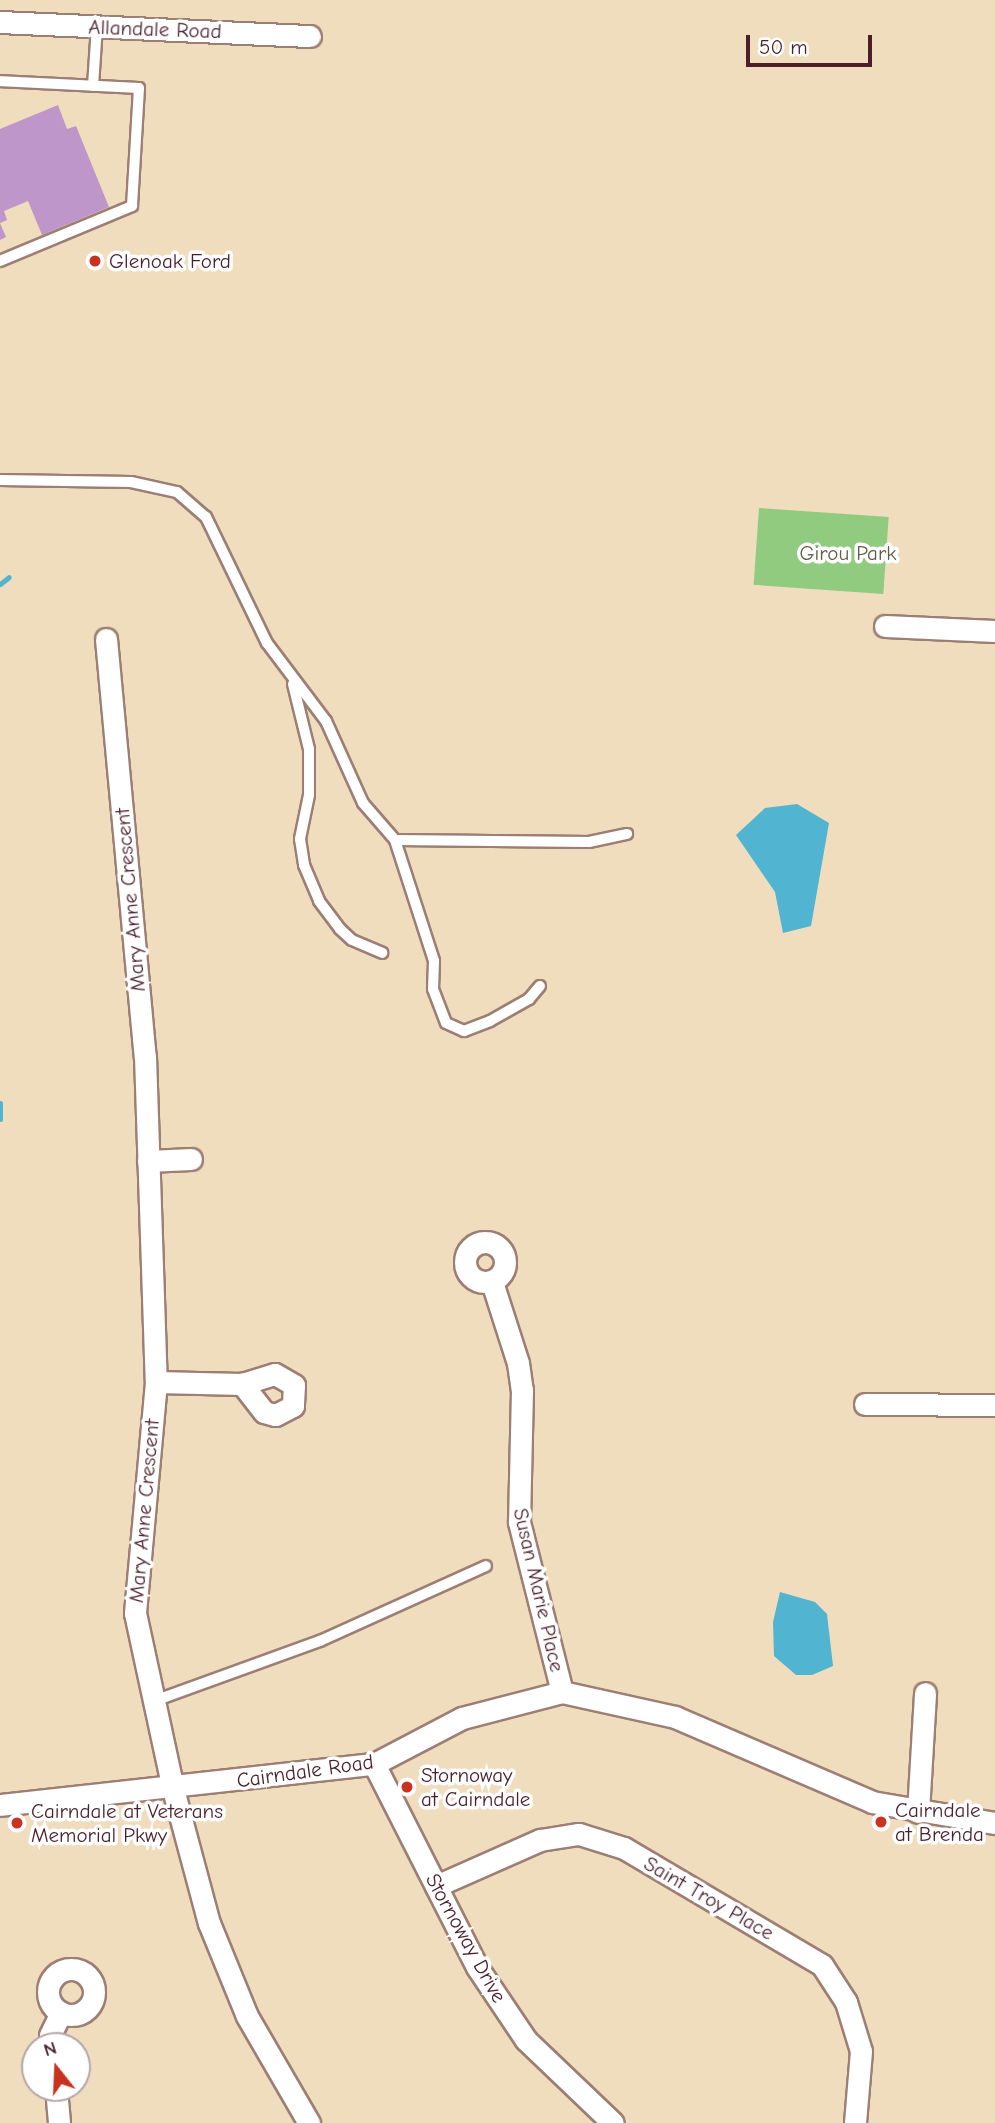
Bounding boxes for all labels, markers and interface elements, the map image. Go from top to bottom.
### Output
street label: Allandale Road [88,14,222,44]
scale bar [750,21,876,65]
text: 50 m [759,35,808,59]
place label: Glenoak Ford [109,248,231,274]
marker: Glenoak Ford [87,253,103,269]
park label: Girou Park [800,540,896,566]
street label: Mary Anne Crescent [109,807,151,993]
street label: Mary Anne Crescent [123,1418,165,1604]
street label: Susan Marie Place [508,1506,570,1674]
street label: Cairndale Road [235,1749,375,1793]
place label: Stornoway at Cairndale [421,1762,530,1812]
marker: Stornoway at Cairndale [399,1779,415,1795]
place label: Cairndale at Brenda [895,1797,984,1847]
place label: Cairndale at Veterans Memorial Pkwy [31,1798,223,1848]
marker: Cairndale at Brenda [873,1814,889,1830]
marker: Cairndale at Veterans Memorial Pkwy [9,1815,25,1831]
street label: Saint Troy Place [639,1851,779,1945]
street label: Stornoway Drive [420,1869,512,2007]
north arrow [21,2032,91,2102]
text: N [41,2037,59,2061]

